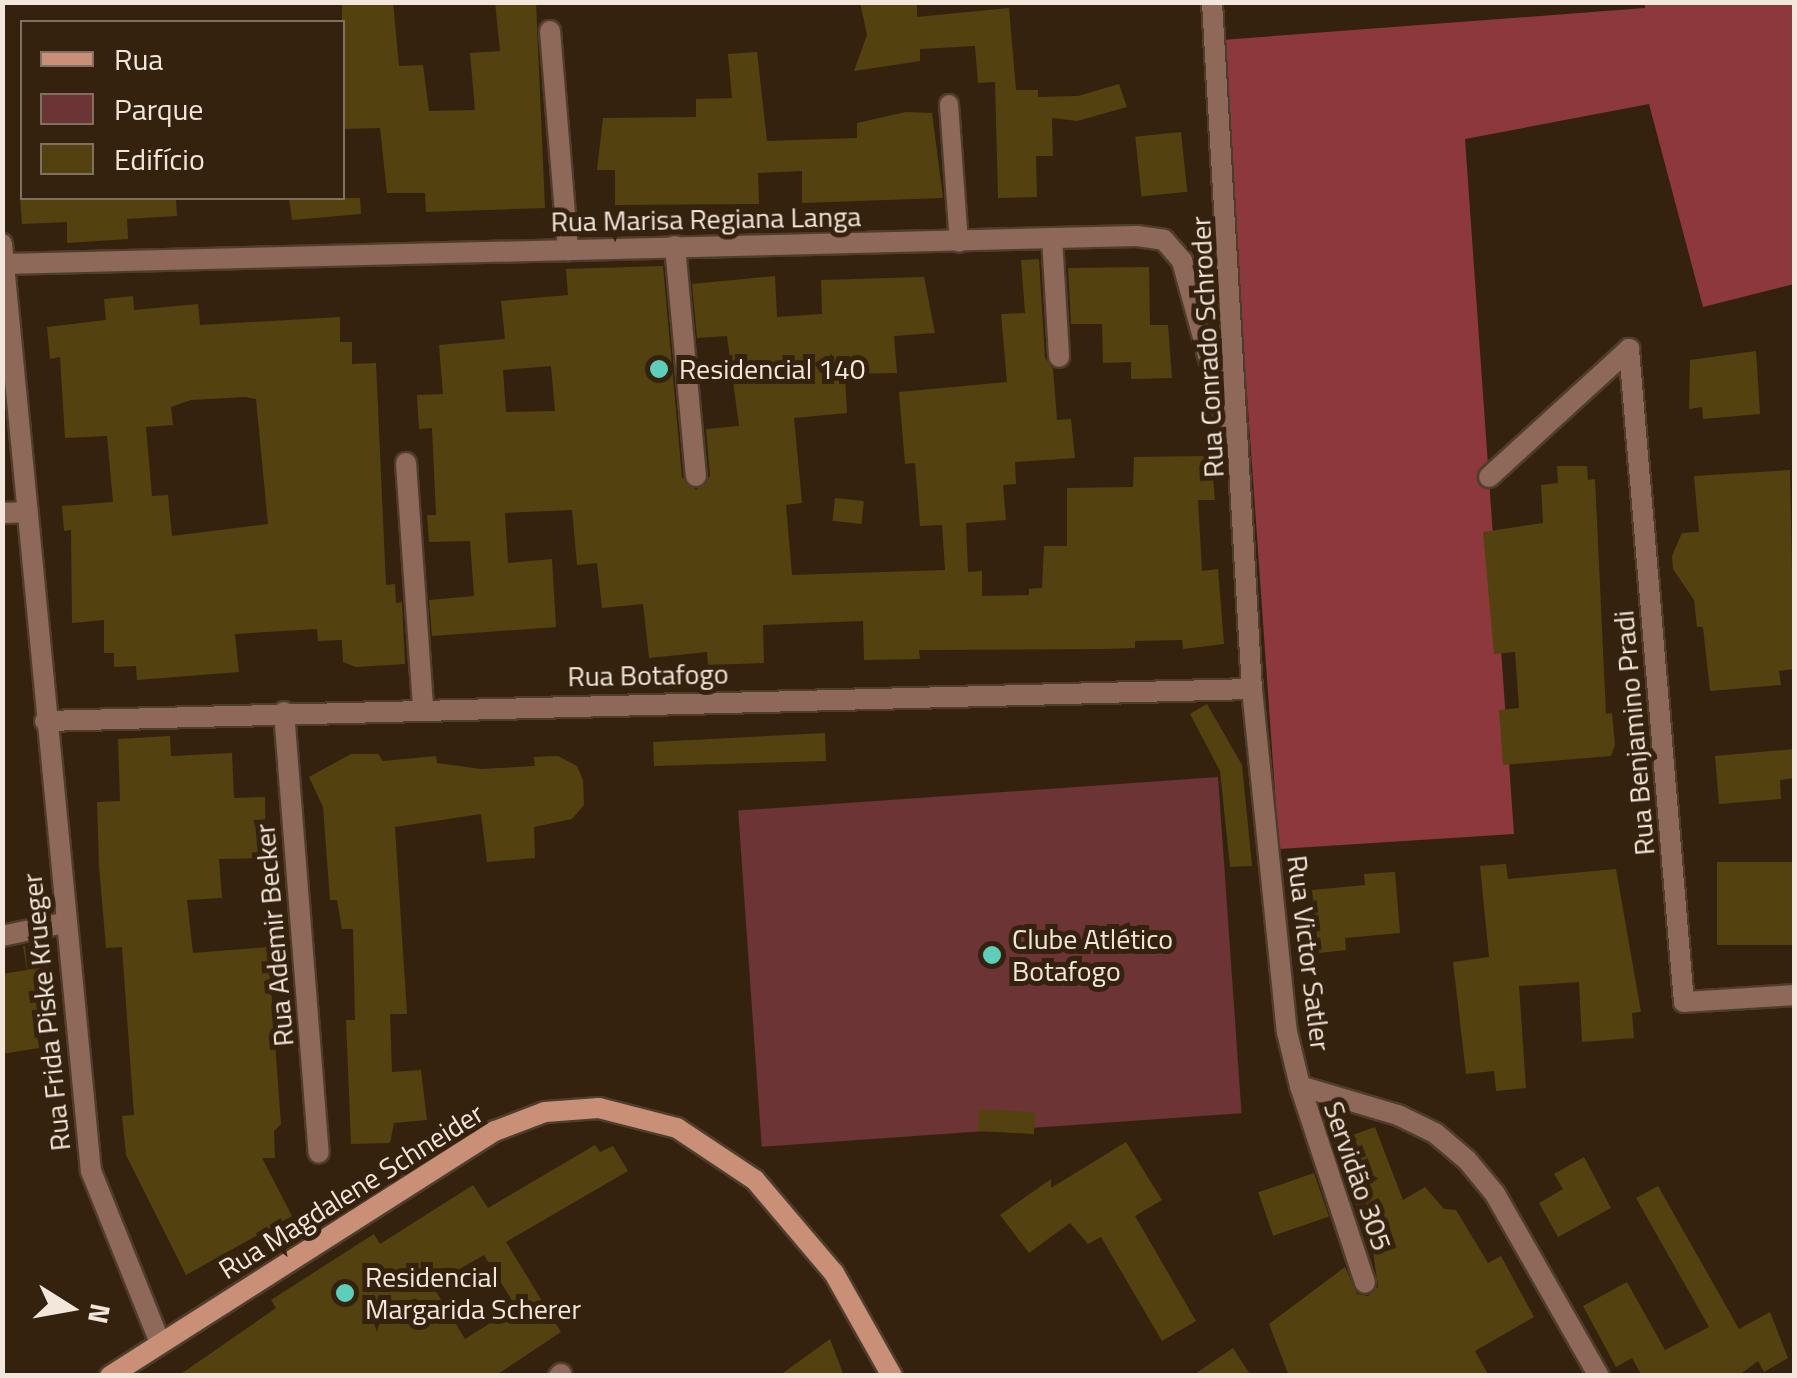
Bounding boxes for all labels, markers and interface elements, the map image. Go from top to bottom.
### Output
legend [20,20,345,200]
text: Rua [114,36,163,82]
text: Parque [114,86,204,132]
text: Edifício [114,136,205,182]
street label: Rua Marisa Regiana Langa [550,199,862,239]
street label: Rua Conrado Schroder [1183,215,1231,479]
place label: Residencial 140 [679,352,865,386]
marker: Residencial 140 [648,358,670,380]
street label: Rua Benjamino Pradi [1607,609,1661,857]
street label: Rua Botafogo [567,657,729,693]
street label: Rua Ademir Becker [248,822,300,1048]
street label: Rua Victor Satler [1280,853,1338,1053]
street label: Rua Frida Piske Krueger [15,871,77,1153]
place label: Clube Atlético Botafogo [1012,922,1173,988]
marker: Clube Atlético Botafogo [981,944,1003,966]
street label: Rua Magdalene Schneider [213,1096,489,1286]
street label: Servidão 305 [1317,1097,1399,1255]
north arrow [20,1258,120,1358]
place label: Residencial Margarida Scherer [365,1260,581,1326]
marker: Residencial Margarida Scherer [334,1282,356,1304]
text: N [77,1300,123,1327]

